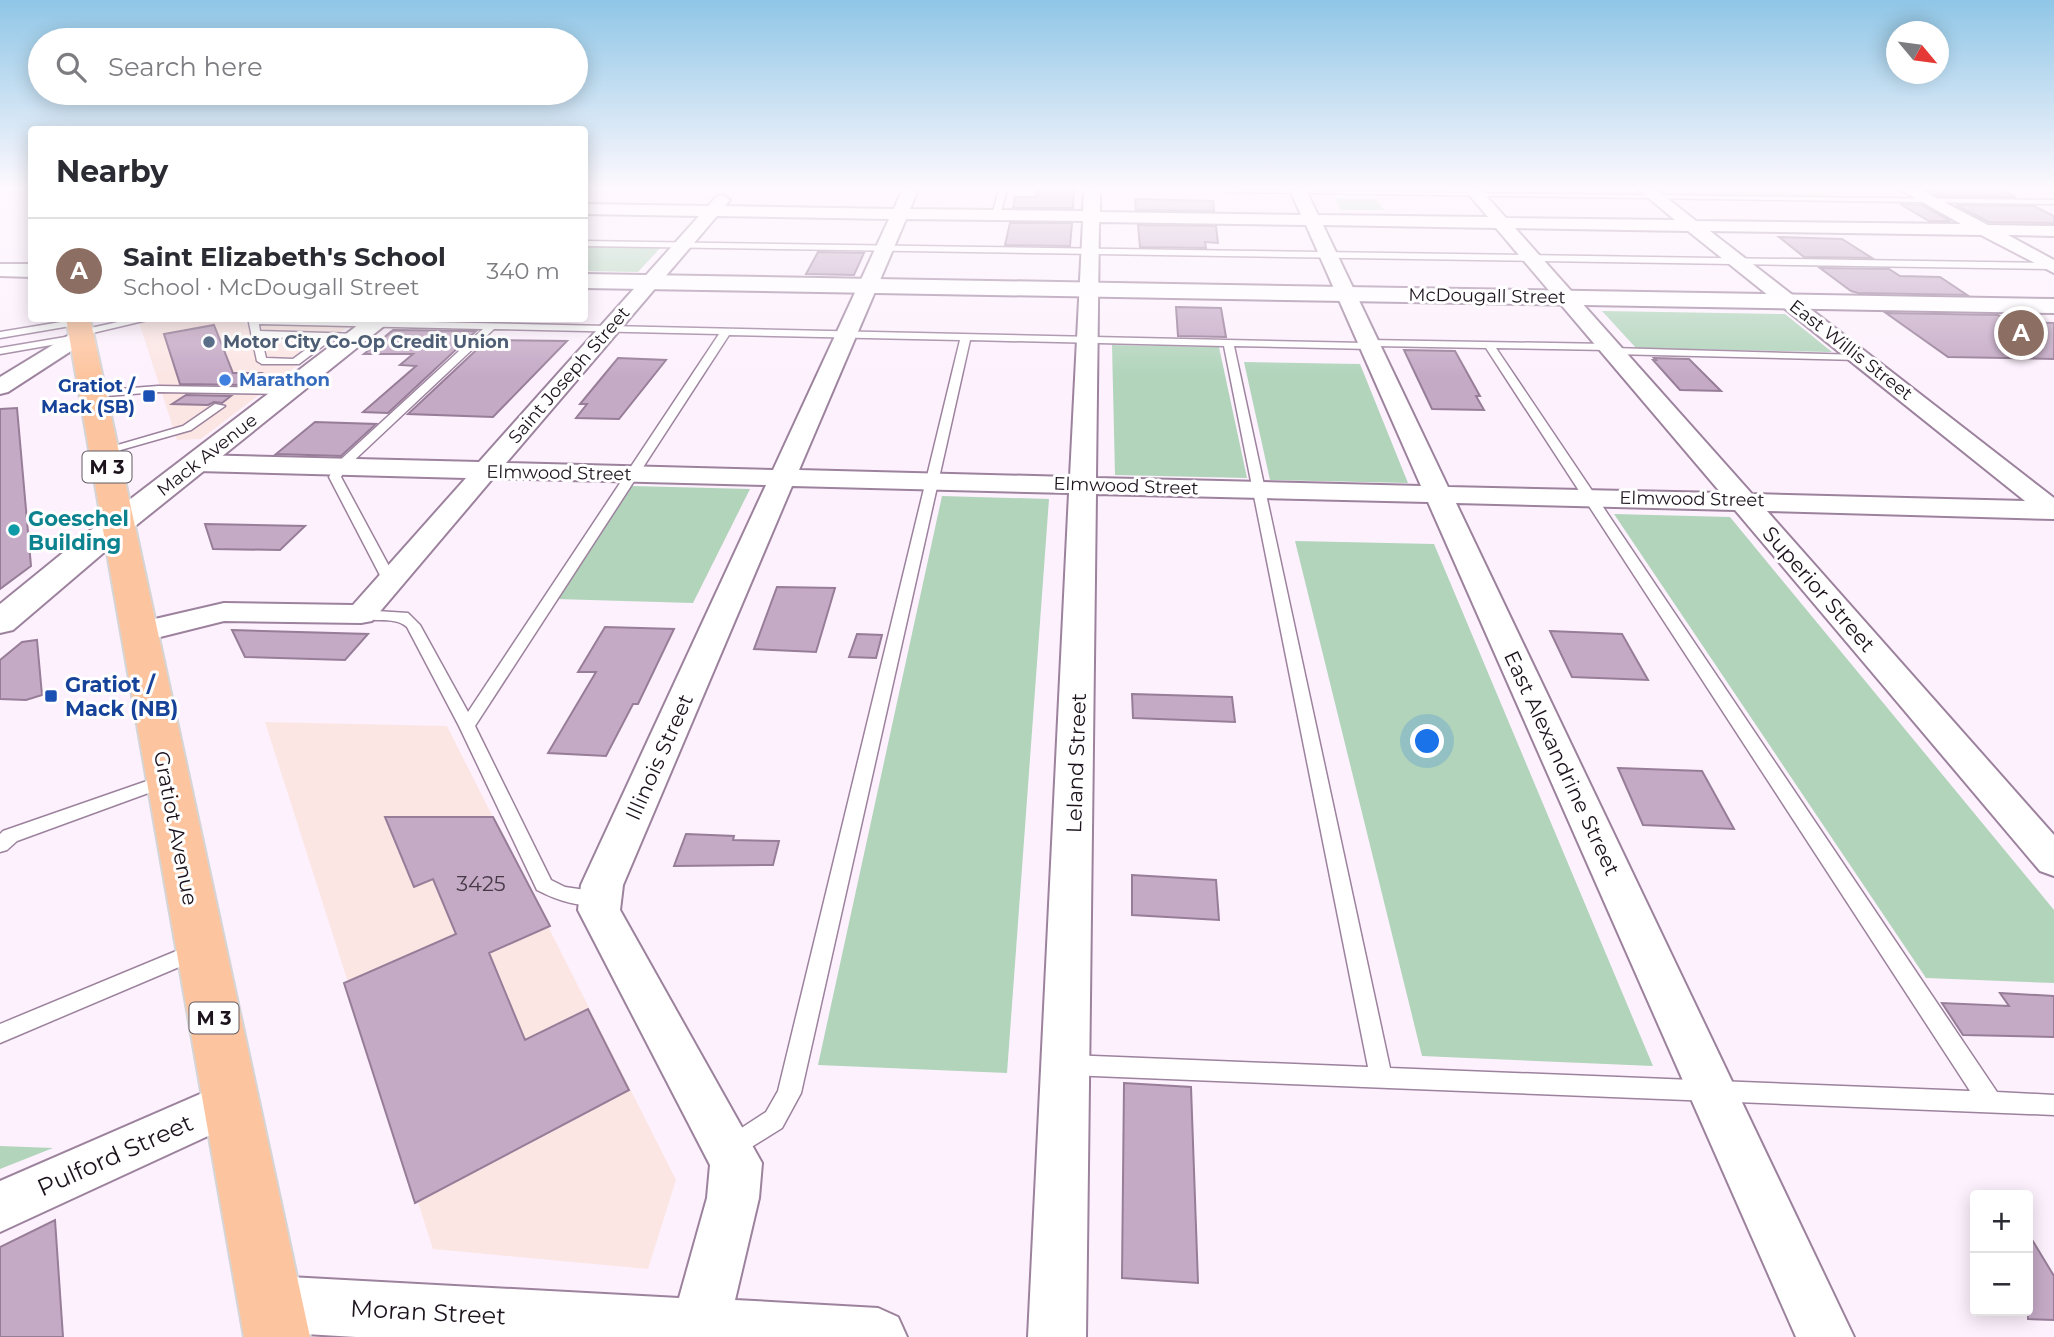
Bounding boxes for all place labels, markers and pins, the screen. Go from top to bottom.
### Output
pin: A [1998,307,2044,359]
place label: Motor City Co-Op Credit Union [223,331,509,353]
marker: Motor City Co-Op Credit Union [201,334,217,350]
place label: Marathon [239,369,330,391]
marker: Marathon [217,372,233,388]
place label: Gratiot / Mack (SB) [41,375,136,418]
marker: Gratiot / Mack (SB) [141,388,157,404]
place label: Goeschel Building [28,506,129,555]
marker: Goeschel Building [6,522,22,538]
place label: Gratiot / Mack (NB) [65,672,178,721]
marker: Gratiot / Mack (NB) [43,688,59,704]

